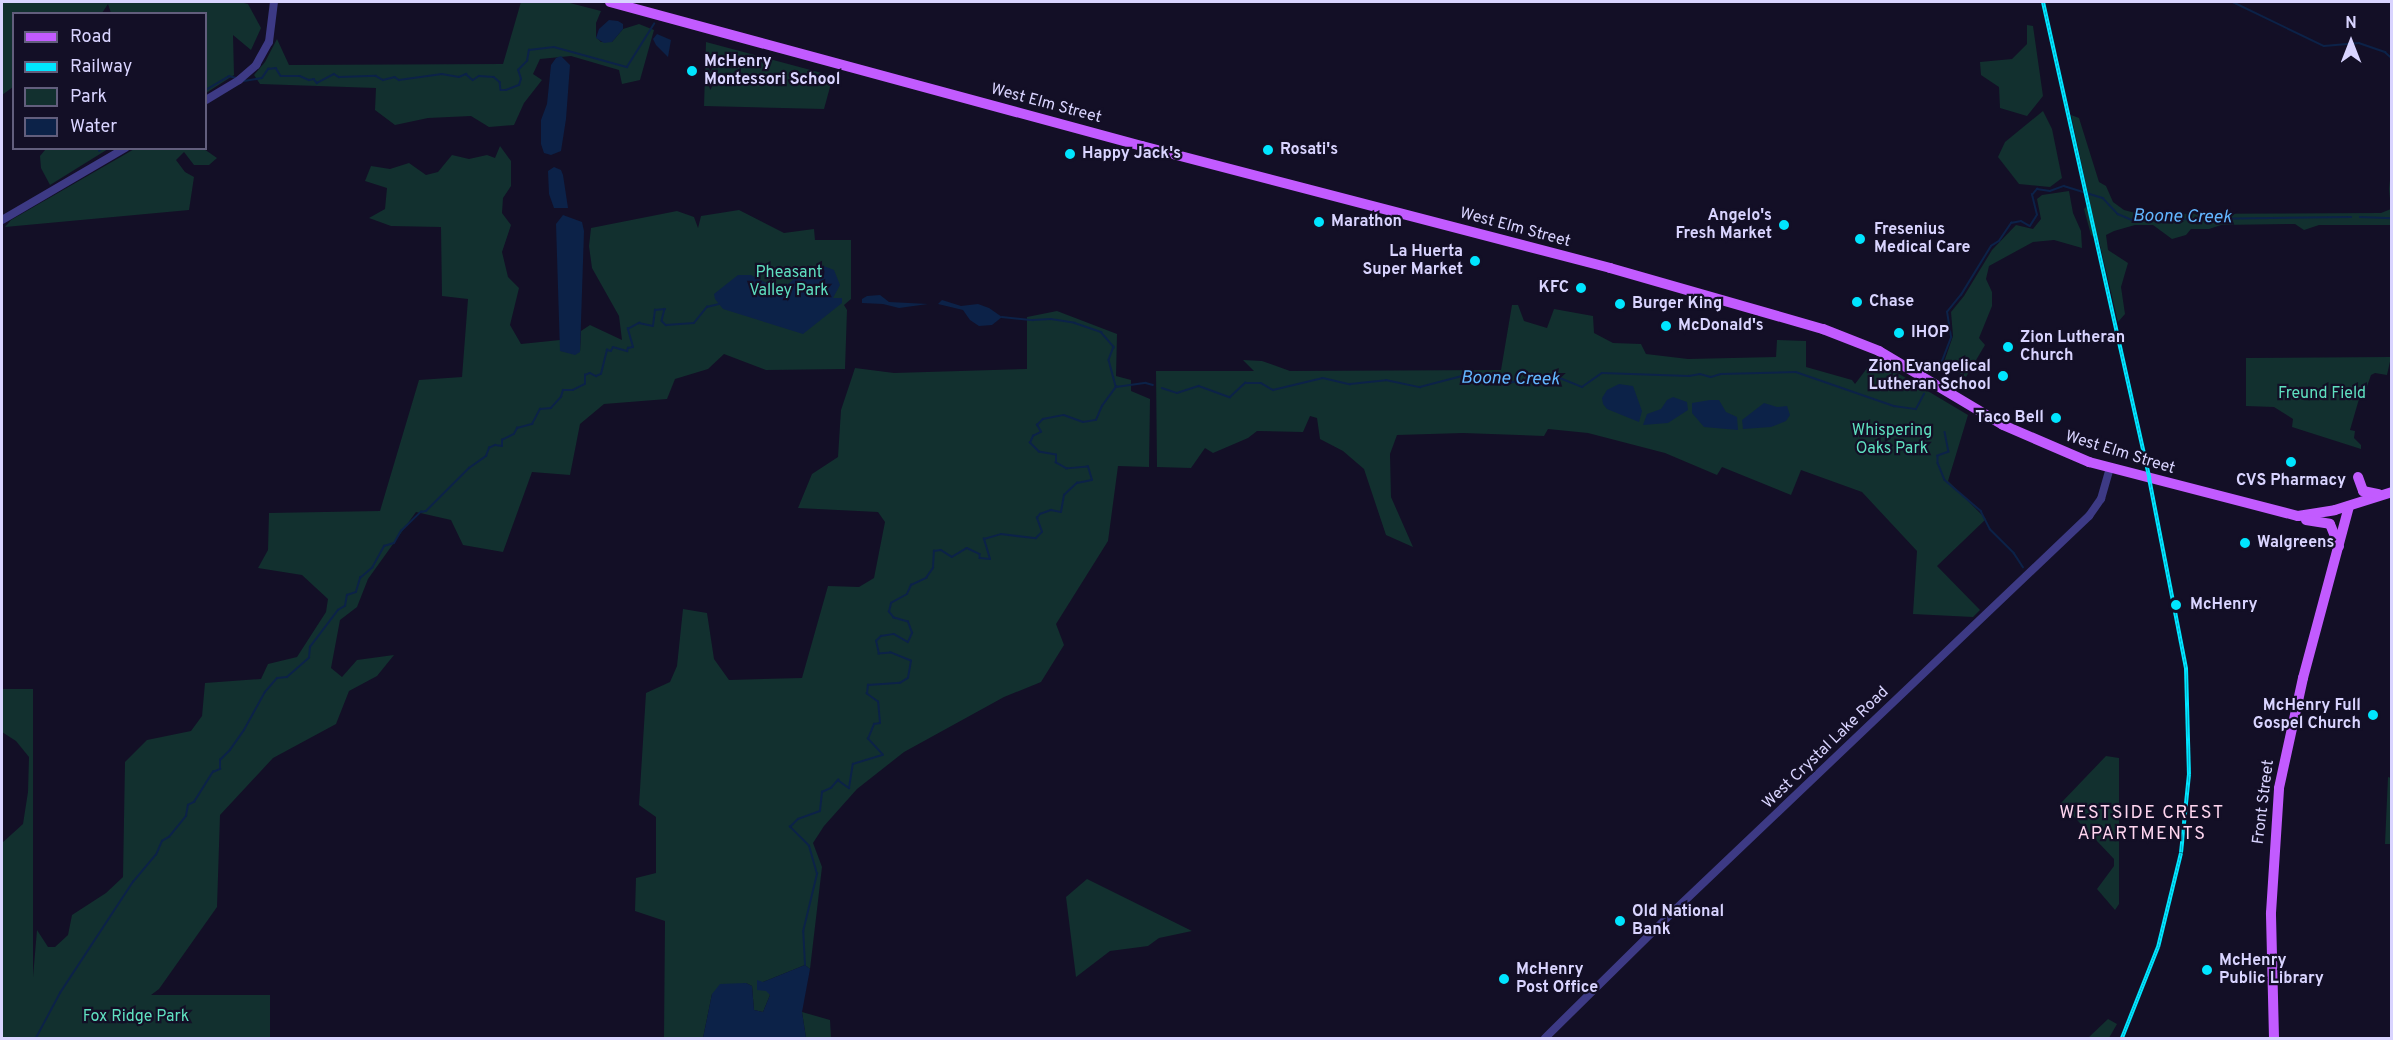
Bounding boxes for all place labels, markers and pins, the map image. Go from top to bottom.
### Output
place label: McHenry Montessori School [704,52,840,90]
marker: McHenry Montessori School [685,64,699,78]
place label: Rosati's [1280,140,1338,160]
marker: Rosati's [1261,143,1275,157]
place label: Happy Jack's [1082,144,1181,164]
marker: Happy Jack's [1063,147,1077,161]
place label: Angelo's Fresh Market [1675,206,1772,244]
place label: Marathon [1331,212,1402,232]
marker: Marathon [1312,215,1326,229]
marker: Angelo's Fresh Market [1777,218,1791,232]
place label: Fresenius Medical Care [1874,220,1970,258]
marker: Fresenius Medical Care [1851,230,1869,248]
place label: La Huerta Super Market [1362,242,1463,280]
marker: La Huerta Super Market [1468,254,1482,268]
place label: KFC [1539,278,1569,298]
marker: KFC [1574,281,1588,295]
place label: Chase [1869,292,1914,312]
place label: Burger King [1632,294,1722,314]
marker: Chase [1850,295,1864,309]
marker: Burger King [1613,297,1627,311]
place label: McDonald's [1678,316,1764,336]
marker: McDonald's [1659,319,1673,333]
place label: IHOP [1911,323,1949,343]
marker: IHOP [1892,326,1906,340]
place label: Zion Lutheran Church [2020,328,2125,366]
marker: Zion Lutheran Church [2001,340,2015,354]
place label: Zion Evangelical Lutheran School [1868,357,1991,395]
marker: Zion Evangelical Lutheran School [1996,369,2010,383]
place label: Taco Bell [1975,408,2044,428]
marker: Taco Bell [2049,411,2063,425]
marker: CVS Pharmacy [2284,455,2298,469]
place label: CVS Pharmacy [2236,471,2346,491]
place label: Walgreens [2257,533,2334,553]
marker: Walgreens [2238,536,2252,550]
place label: McHenry [2190,595,2258,615]
marker: McHenry [2167,596,2185,614]
place label: McHenry Full Gospel Church [2253,696,2361,734]
marker: McHenry Full Gospel Church [2366,708,2380,722]
place label: Old National Bank [1632,902,1724,940]
marker: Old National Bank [1613,914,1627,928]
place label: McHenry Public Library [2219,951,2324,989]
place label: McHenry Post Office [1516,960,1598,998]
marker: McHenry Public Library [2200,963,2214,977]
marker: McHenry Post Office [1497,972,1511,986]

